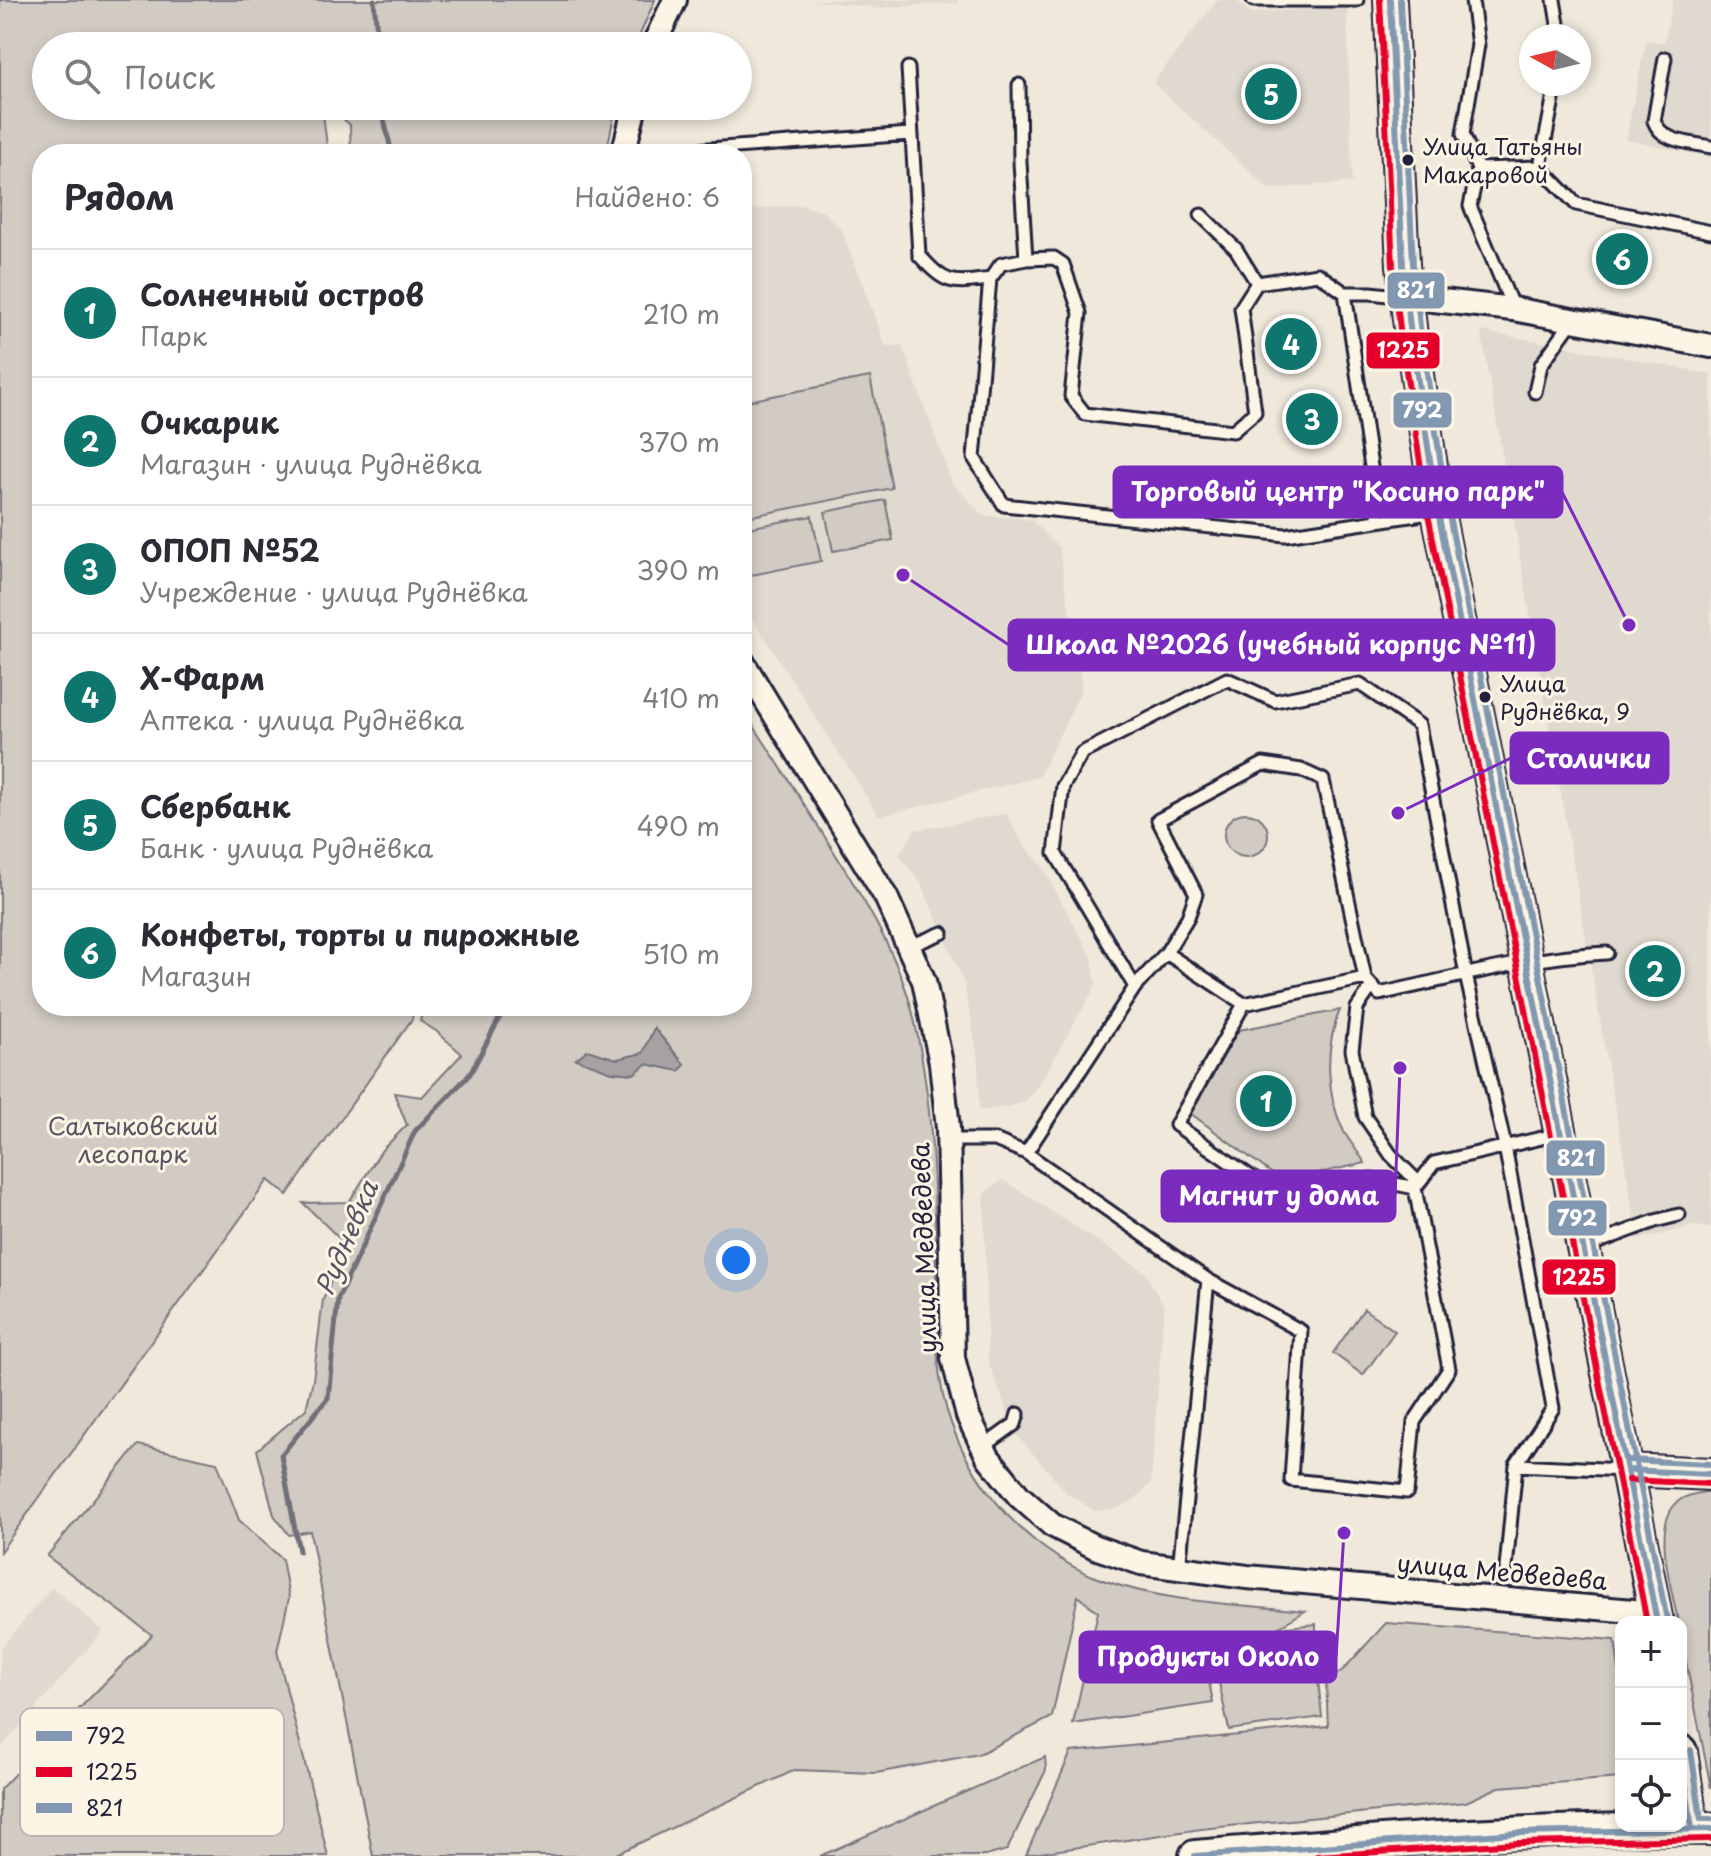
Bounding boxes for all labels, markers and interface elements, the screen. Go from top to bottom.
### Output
north arrow [1519,24,1591,96]
search box [32,32,752,120]
icon: search [60,54,104,98]
text: Поиск [124,54,215,99]
pin: 5 [1245,64,1297,124]
place label: Улица Татьяны Макаровой [1423,129,1583,190]
marker: Улица Татьяны Макаровой [1400,152,1416,168]
text: Рядом [64,170,175,222]
text: Найдено: 6 [574,177,720,216]
pin: 6 [1596,229,1648,289]
text: Солнечный остров [140,271,424,316]
line badge: 821 [1386,271,1446,310]
text: 821 [1397,272,1435,305]
text: 1 [84,294,96,333]
text: 210 m [643,294,720,333]
pin: 4 [1265,314,1317,374]
text: Парк [140,316,207,355]
line badge: 1225 [1365,331,1441,370]
text: 1225 [1377,332,1430,365]
pin: 3 [1286,389,1338,449]
line badge: 792 [1392,391,1453,429]
text: 792 [1402,392,1442,425]
text: Очкарик [140,399,279,444]
text: 2 [81,422,99,461]
text: 370 m [638,422,720,461]
text: Магазин · улица Руднёвка [140,444,482,483]
callout: Торговый центр "Косино парк" [1114,467,1562,517]
text: Торговый центр "Косино парк" [1131,471,1545,510]
text: ОПОП №52 [140,527,320,572]
text: 3 [81,550,99,589]
text: 390 m [636,550,720,589]
text: Учреждение · улица Руднёвка [140,572,528,611]
callout: Школа №2026 (учебный корпус №11) [1009,620,1554,670]
text: Школа №2026 (учебный корпус №11) [1026,624,1536,663]
text: X-Фарм [140,655,265,700]
place label: Улица Руднёвка, 9 [1500,666,1630,727]
text: 4 [81,678,99,717]
text: 410 m [642,678,720,717]
marker: Улица Руднёвка, 9 [1477,689,1493,705]
text: Аптека · улица Руднёвка [140,700,464,739]
callout: Столички [1511,733,1668,783]
text: Столички [1526,738,1652,777]
text: Сбербанк [140,783,290,828]
text: 5 [82,806,98,845]
text: 490 m [637,806,720,845]
text: Банк · улица Руднёвка [140,828,433,867]
text: Конфеты, торты и пирожные [140,911,580,956]
text: 6 [81,934,99,973]
text: 510 m [642,934,720,973]
pin: 2 [1629,941,1681,1001]
text: Магазин [140,956,251,995]
pin: 1 [1240,1071,1292,1131]
park label: Салтыковский лесопарк [48,1107,218,1171]
line badge: 821 [1545,1139,1606,1177]
text: 821 [1557,1140,1595,1173]
street label: улица Медведева [901,1142,945,1354]
callout: Магнит у дома [1162,1171,1395,1221]
water label: Рудневка [304,1173,388,1301]
text: Магнит у дома [1179,1175,1380,1214]
line badge: 792 [1547,1199,1608,1237]
text: 792 [1557,1200,1597,1233]
your location [716,1240,756,1280]
line badge: 1225 [1541,1258,1617,1296]
text: 1225 [1553,1259,1606,1292]
street label: улица Медведева [1396,1544,1609,1598]
map controls [1615,1616,1687,1832]
button: + [1615,1616,1687,1688]
callout: Продукты Около [1080,1632,1336,1682]
text: Продукты Около [1097,1636,1319,1675]
button: − [1615,1688,1687,1760]
legend [20,1708,284,1836]
text: 792 [86,1718,126,1751]
text: 1225 [86,1754,138,1787]
button: locate [1615,1760,1687,1832]
text: 821 [86,1790,123,1823]

